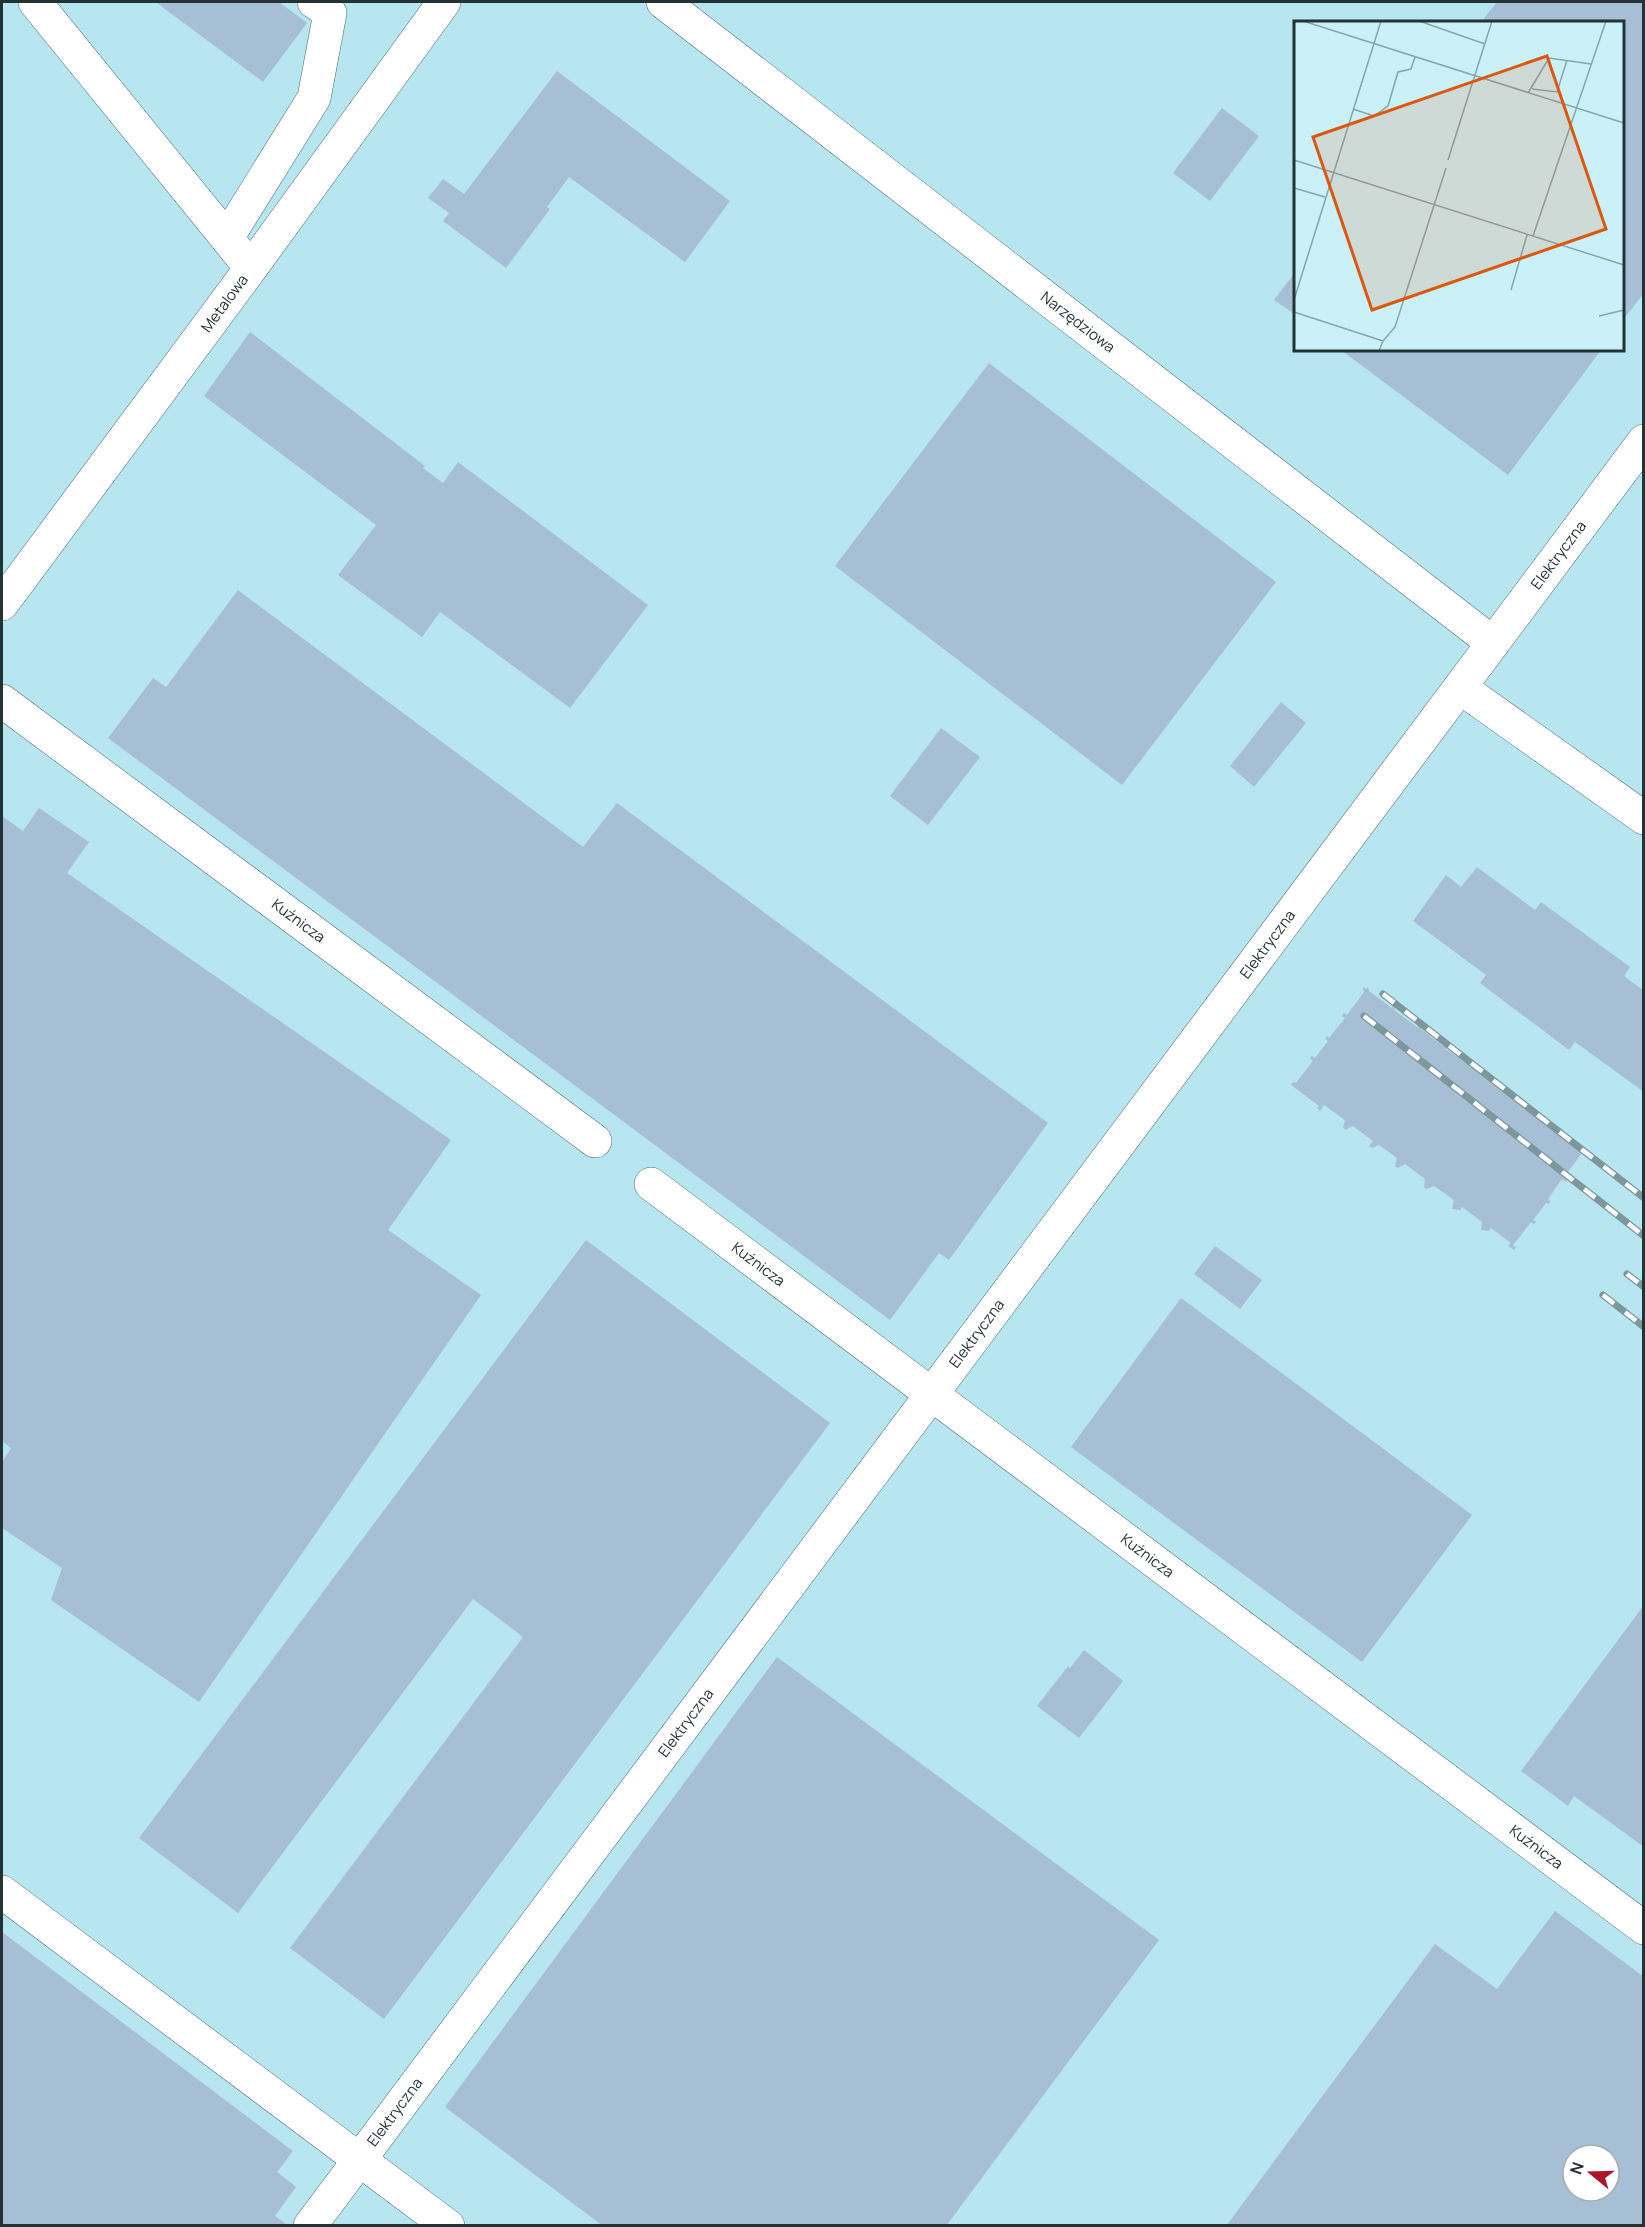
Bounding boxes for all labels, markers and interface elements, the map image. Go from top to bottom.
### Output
inset map [1294,21,1624,351]
street label: Metalowa [196,270,253,336]
street label: Narzędziowa [1037,286,1120,357]
street label: Elektryczna [1526,516,1591,593]
street label: Kuźnicza [268,894,330,947]
street label: Elektryczna [1235,905,1300,983]
street label: Kuźnicza [727,1237,790,1291]
street label: Elektryczna [944,1295,1009,1372]
street label: Kuźnicza [1116,1528,1179,1582]
street label: Elektryczna [653,1684,718,1761]
street label: Kuźnicza [1505,1820,1567,1874]
street label: Elektryczna [362,2073,427,2151]
north arrow [1561,2143,1621,2203]
text: N [1565,2159,1589,2177]

